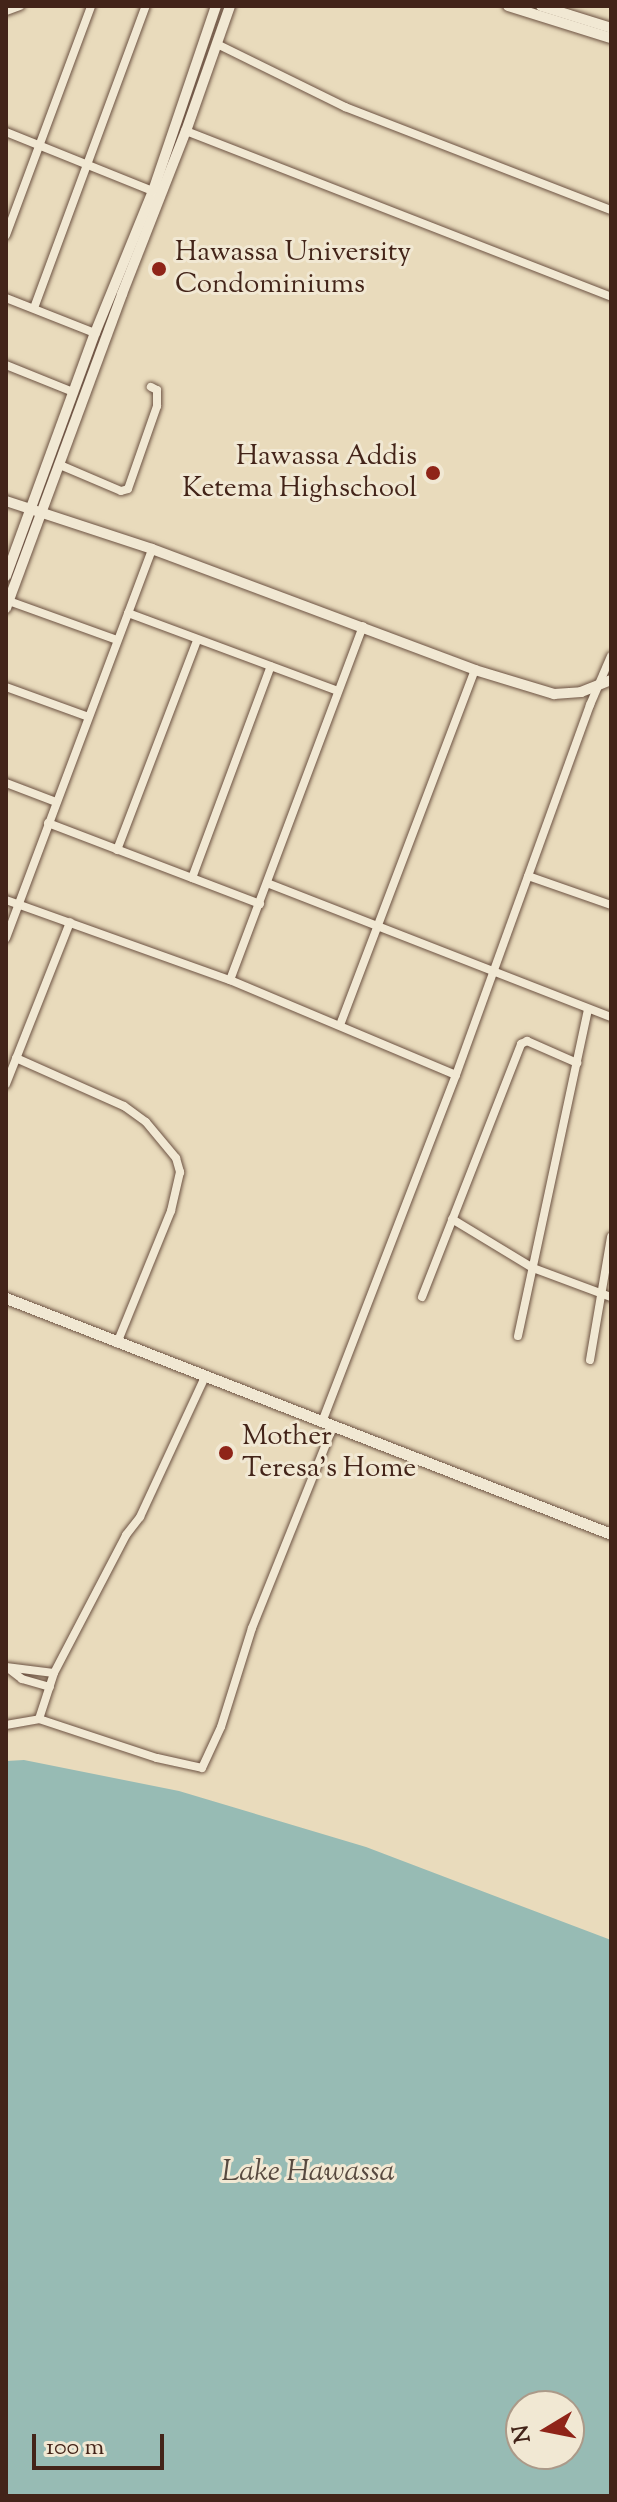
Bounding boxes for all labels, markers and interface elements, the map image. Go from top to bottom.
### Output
place label: Hawassa University Condominiums [175,236,411,302]
marker: Hawassa University Condominiums [150,260,168,278]
place label: Hawassa Addis Ketema Highschool [182,440,417,506]
marker: Hawassa Addis Ketema Highschool [424,464,442,482]
place label: Mother Teresa's Home [242,1420,416,1486]
marker: Mother Teresa's Home [217,1444,235,1462]
water label: Lake Hawassa [221,2155,395,2191]
north arrow [505,2390,585,2470]
scale bar [36,2418,168,2468]
text: N [506,2422,541,2445]
text: 100 m [46,2431,104,2465]

